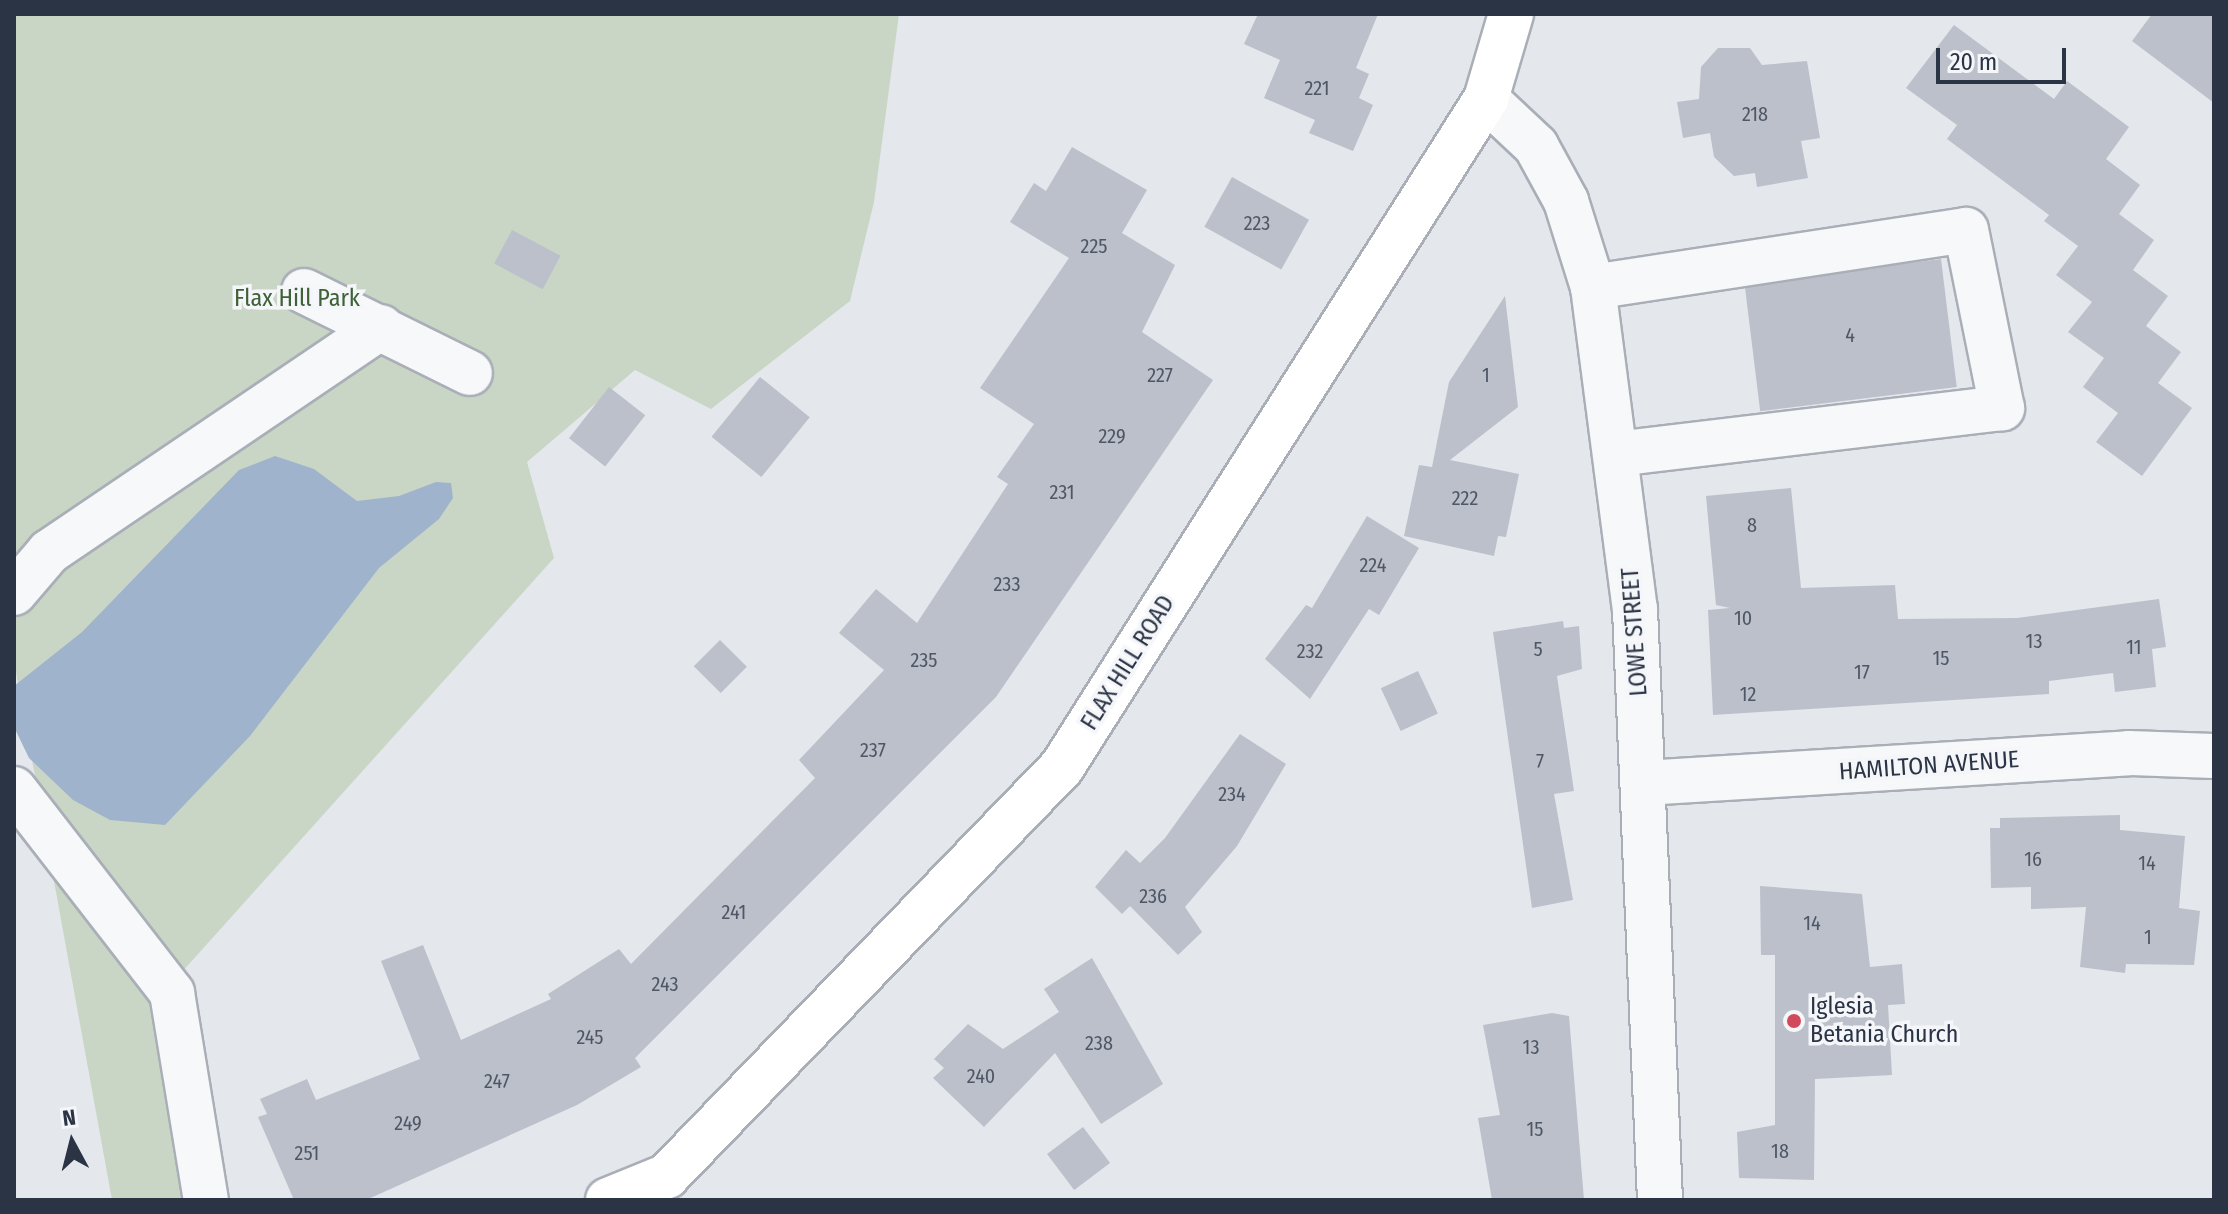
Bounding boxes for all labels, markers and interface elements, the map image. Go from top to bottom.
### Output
scale bar [1940,32,2070,82]
text: 20 m [1950,48,1997,76]
house number: 221 [1305,76,1329,100]
house number: 218 [1742,102,1768,126]
house number: 223 [1244,211,1270,235]
house number: 225 [1081,234,1107,258]
park label: Flax Hill Park [234,285,360,313]
house number: 4 [1845,323,1855,347]
house number: 227 [1147,363,1173,387]
house number: 1 [1482,363,1490,387]
house number: 229 [1098,424,1126,448]
house number: 231 [1049,480,1075,504]
house number: 222 [1452,486,1478,510]
house number: 8 [1747,513,1757,537]
house number: 224 [1360,553,1386,577]
street label: LOWE STREET [1616,567,1654,697]
house number: 233 [994,572,1020,596]
street label: FLAX HILL ROAD [1075,590,1181,736]
house number: 10 [1734,606,1752,630]
house number: 13 [2026,629,2042,653]
house number: 11 [2126,635,2142,659]
house number: 5 [1533,637,1543,661]
house number: 232 [1297,639,1323,663]
house number: 15 [1933,646,1949,670]
house number: 235 [911,648,937,672]
house number: 17 [1854,660,1870,684]
house number: 12 [1740,682,1756,706]
house number: 237 [860,738,886,762]
street label: HAMILTON AVENUE [1838,745,2020,787]
house number: 7 [1536,749,1544,773]
house number: 234 [1218,782,1246,806]
house number: 16 [2024,847,2042,871]
house number: 14 [2138,851,2156,875]
house number: 236 [1139,884,1167,908]
house number: 241 [722,900,746,924]
house number: 14 [1803,911,1821,935]
house number: 1 [2144,925,2152,949]
house number: 243 [652,972,678,996]
place label: Iglesia Betania Church [1810,993,1958,1049]
marker: Iglesia Betania Church [1785,1012,1803,1030]
house number: 245 [576,1025,604,1049]
house number: 238 [1085,1031,1113,1055]
house number: 13 [1523,1035,1539,1059]
house number: 240 [967,1064,995,1088]
house number: 247 [484,1069,510,1093]
north arrow [32,1102,112,1182]
text: N [61,1103,77,1132]
house number: 249 [394,1111,422,1135]
house number: 15 [1527,1117,1543,1141]
house number: 18 [1771,1139,1789,1163]
house number: 251 [295,1141,319,1165]

